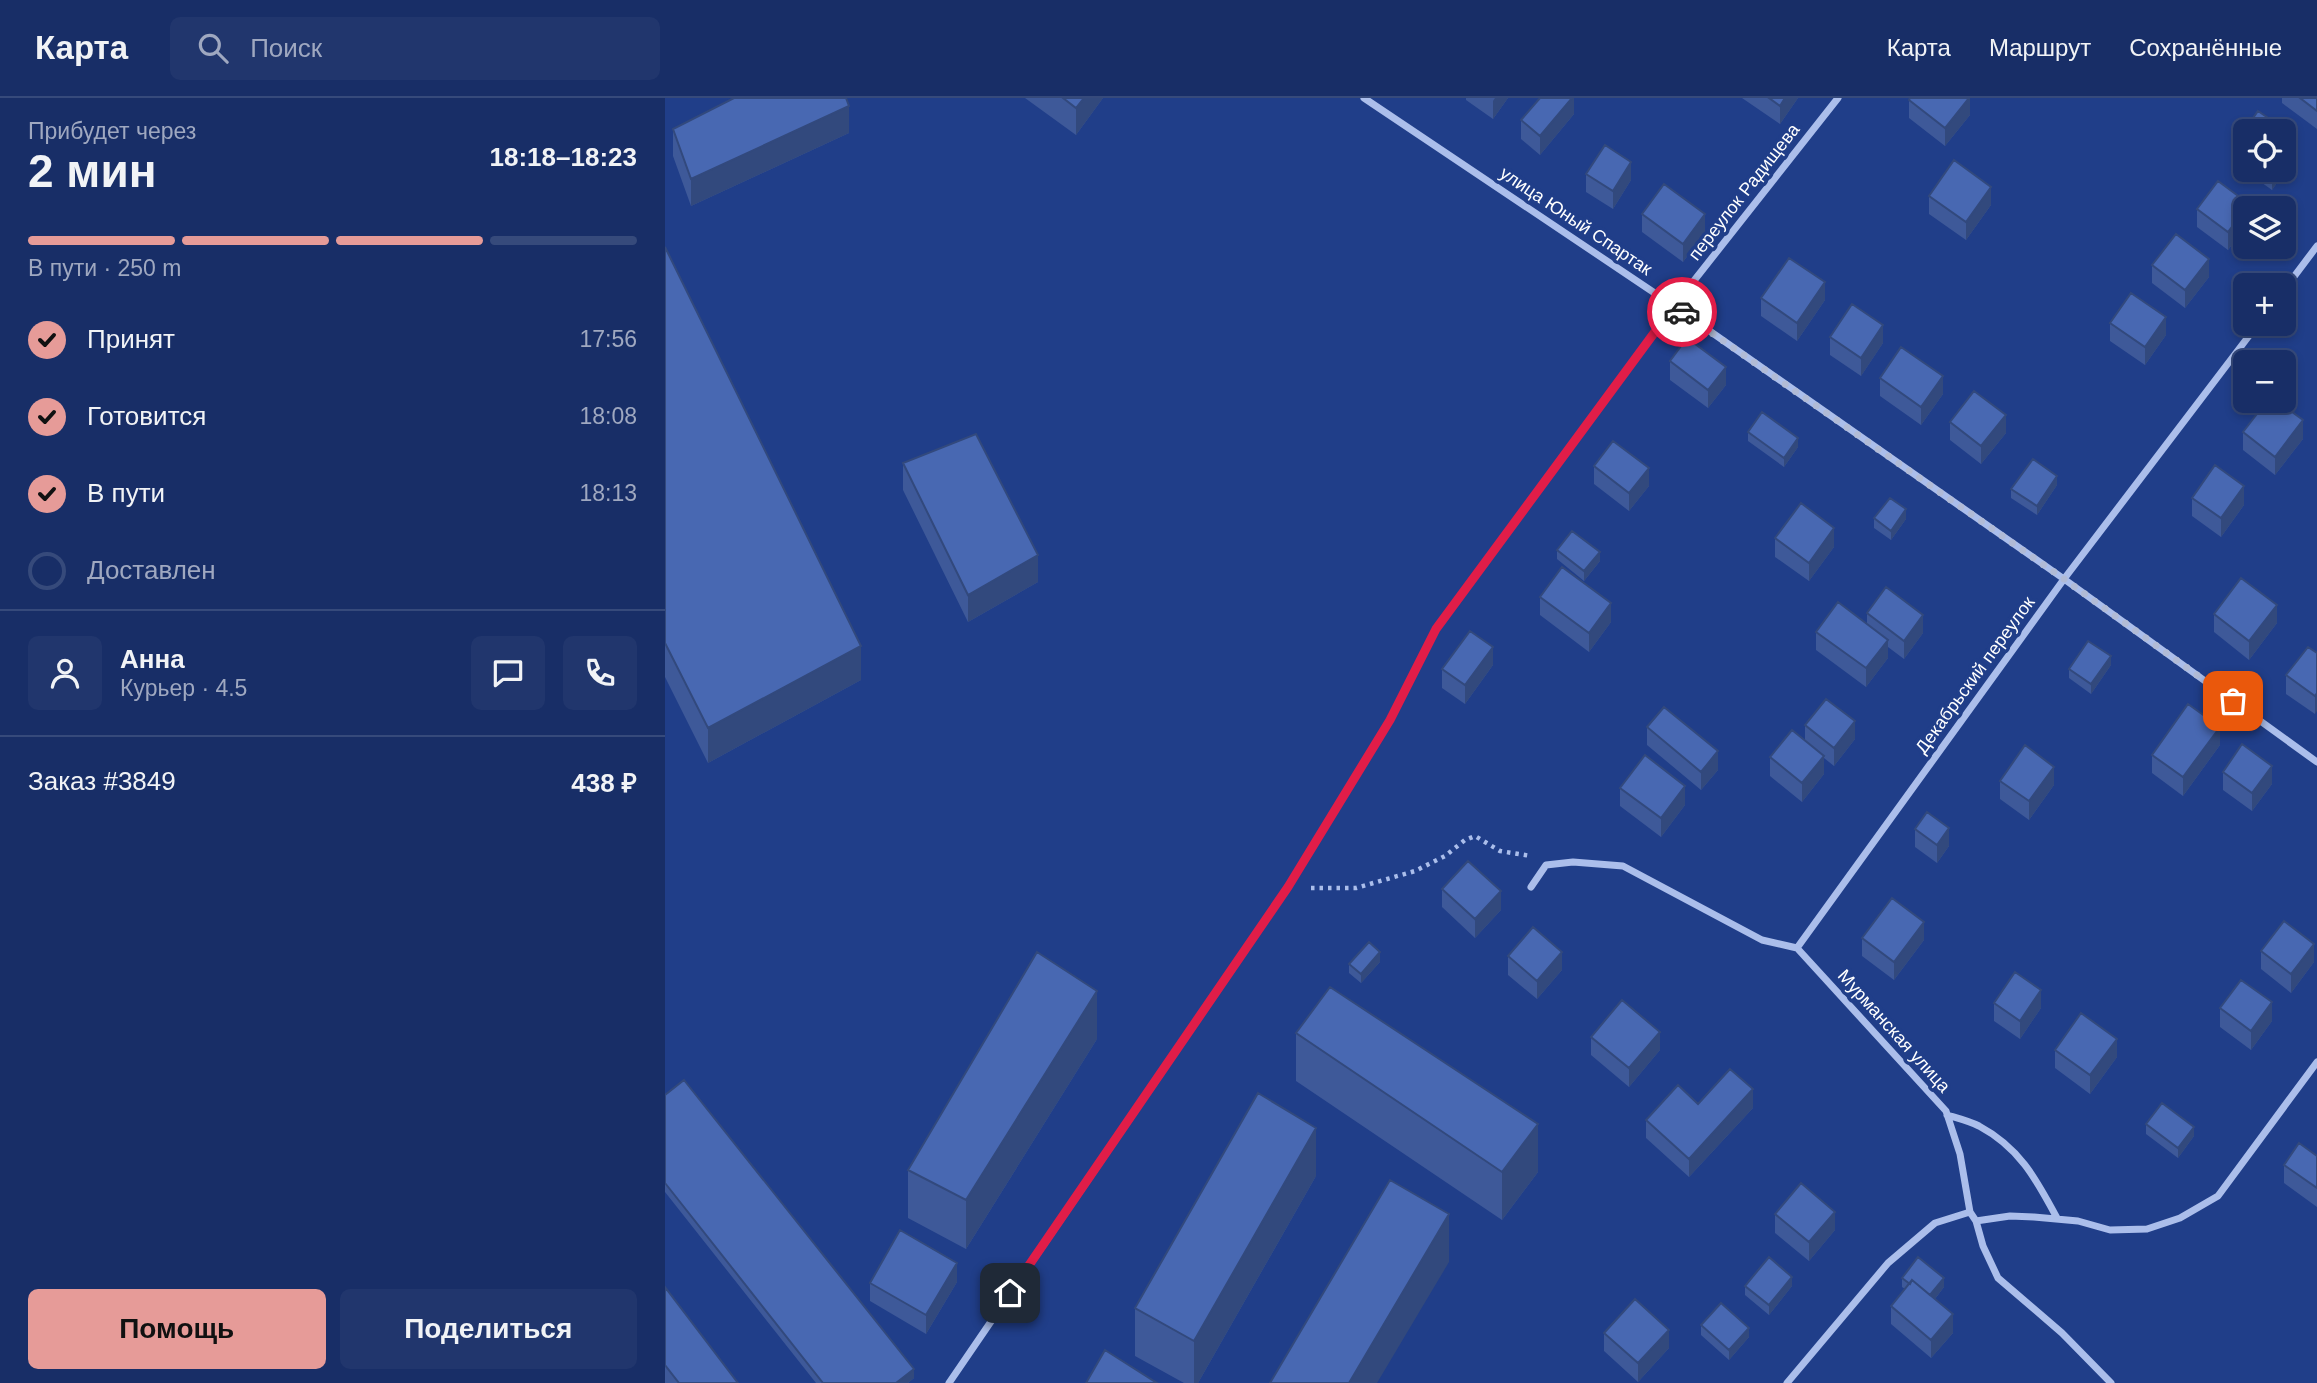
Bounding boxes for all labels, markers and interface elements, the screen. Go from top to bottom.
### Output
search box [170,17,660,80]
text: Карта [35,29,128,66]
icon: search [194,29,232,67]
text: Поиск [250,33,322,63]
text: Карта [1887,34,1951,61]
text: Маршрут [1989,34,2091,61]
text: Сохранённые [2129,34,2282,61]
text: Прибудет через [28,118,196,144]
street label: переулок Радищева [1684,119,1804,264]
map controls [2233,119,2296,413]
button: locate [2233,119,2296,182]
text: 18:18–18:23 [490,142,637,172]
text: 2 мин [28,145,156,197]
street label: улица Юный Спартак [1496,163,1656,279]
button: layers [2233,196,2296,259]
text: В пути · 250 m [28,255,181,281]
button: + [2233,273,2296,336]
courier [1647,277,1717,347]
icon: car [1663,293,1701,331]
icon: check [28,321,66,359]
text: Принят [87,324,175,354]
text: 17:56 [579,326,637,352]
button: − [2233,350,2296,413]
icon: check [28,398,66,436]
text: Готовится [87,401,206,431]
text: 18:08 [579,403,637,429]
icon: check [28,475,66,513]
text: В пути [87,478,165,508]
text: 18:13 [579,480,637,506]
text: Доставлен [87,555,216,585]
street label: Декабрьский переулок [1911,593,2039,757]
button: person [28,636,102,710]
button: chat [471,636,545,710]
button: phone [563,636,637,710]
text: Анна [120,644,185,674]
pin [2203,671,2263,731]
text: Курьер · 4.5 [120,675,247,701]
icon: bag [2214,682,2252,720]
text: Заказ #3849 [28,766,176,796]
text: 438 ₽ [571,768,637,798]
street label: Мурманская улица [1834,966,1955,1097]
pin [980,1263,1040,1323]
icon: home [991,1274,1029,1312]
button: Помощь [28,1289,326,1369]
button: Поделиться [340,1289,637,1369]

